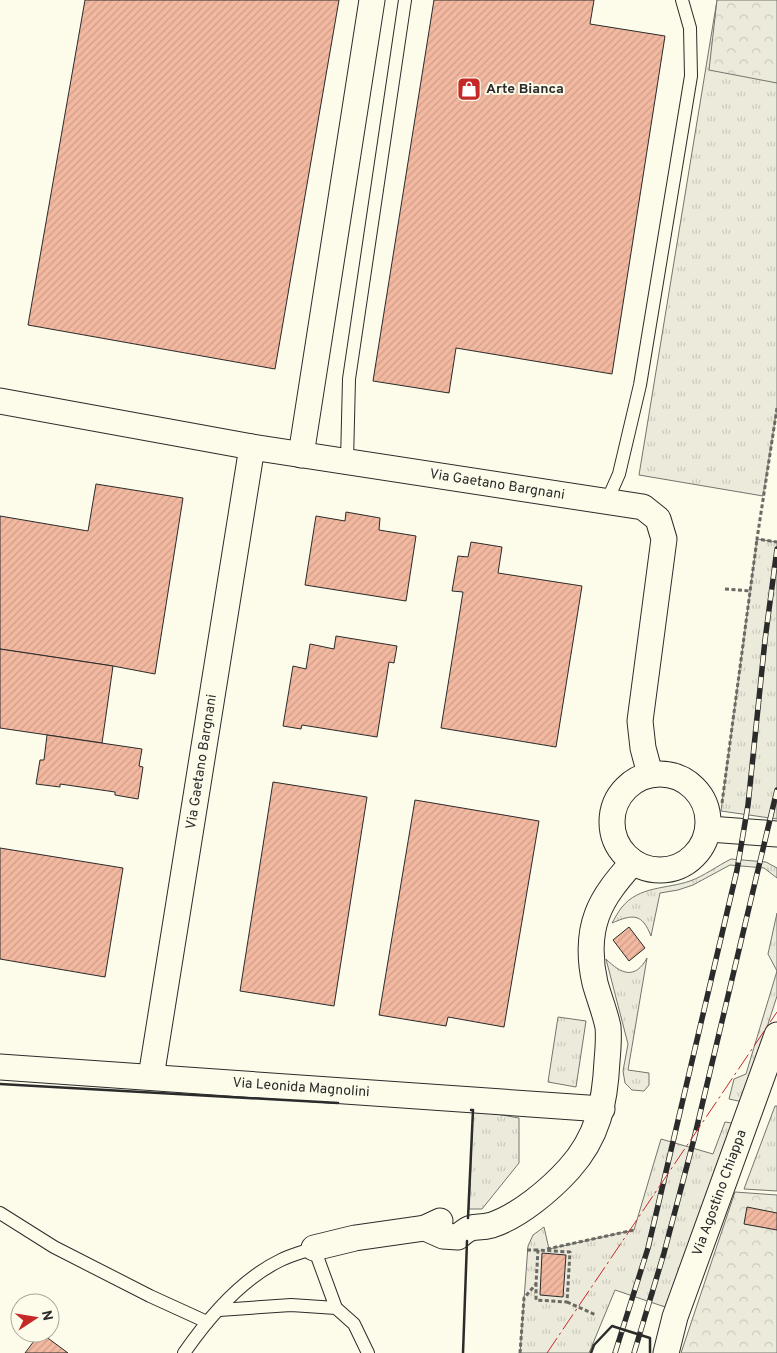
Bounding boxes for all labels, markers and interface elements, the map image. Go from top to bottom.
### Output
shop icon: Arte Bianca [456,76,482,102]
place label: Arte Bianca [486,81,564,98]
street label: Via Gaetano Bargnani [428,466,566,504]
street label: Via Gaetano Bargnani [183,693,221,831]
street label: Via Leonida Magnolini [232,1075,370,1101]
street label: Via Agostino Chiappa [689,1128,751,1258]
north arrow [10,1293,60,1343]
text: N [37,1309,56,1322]

